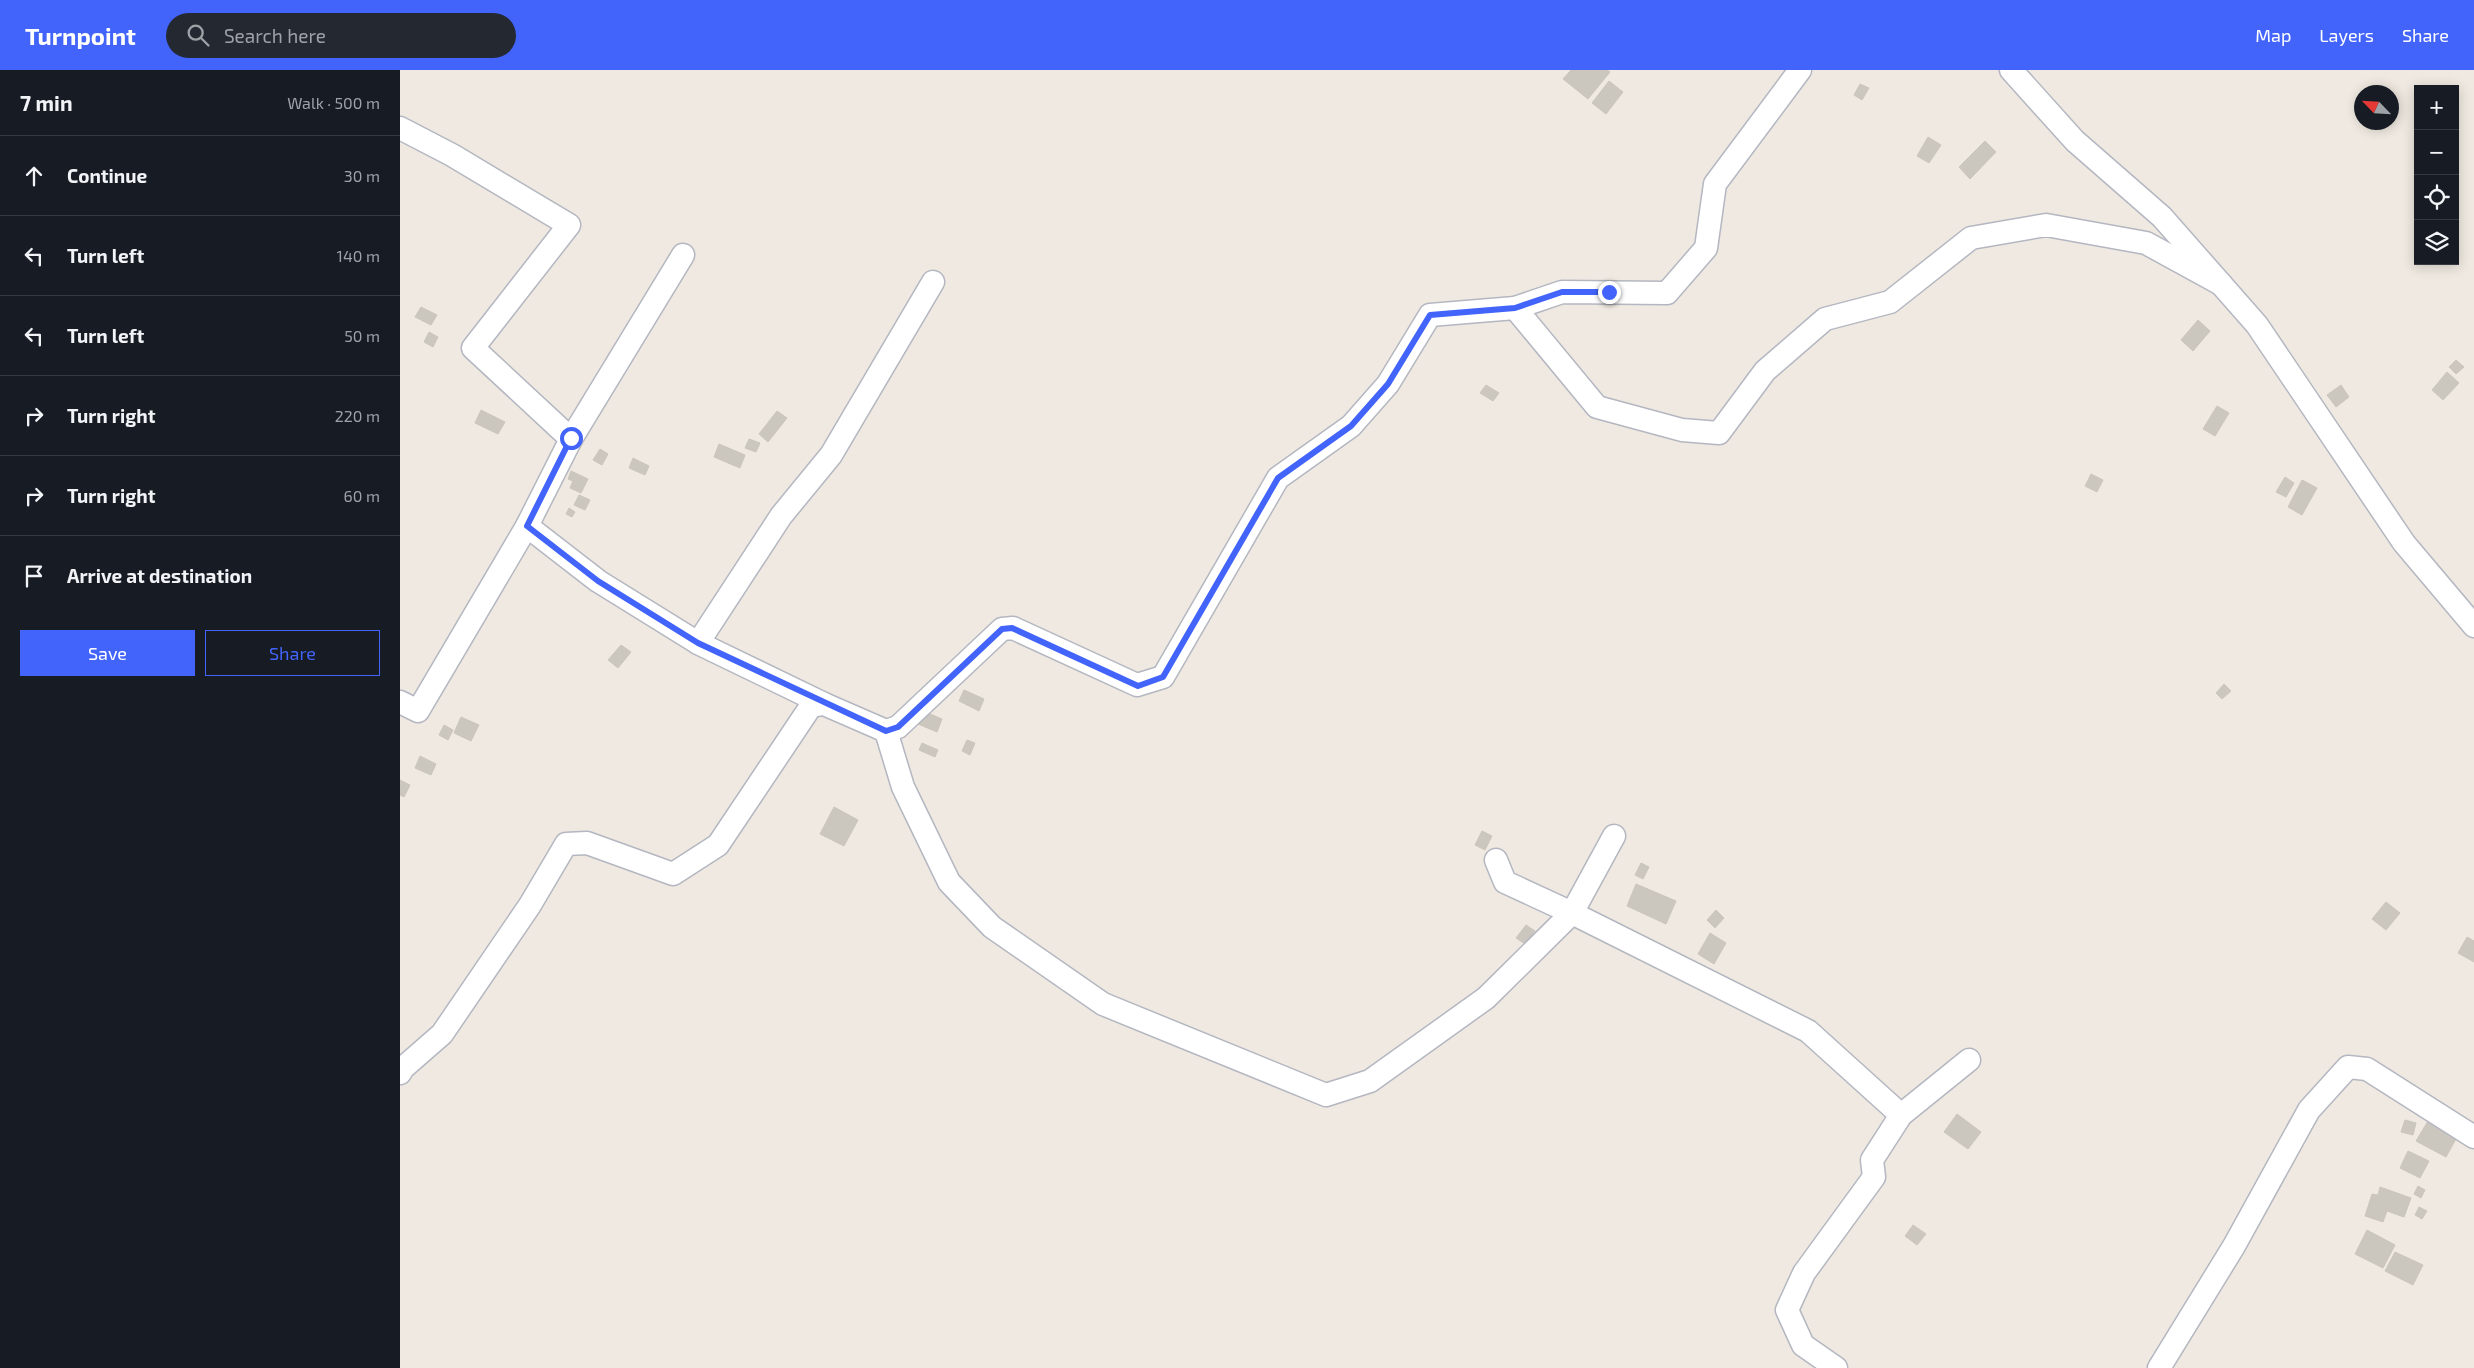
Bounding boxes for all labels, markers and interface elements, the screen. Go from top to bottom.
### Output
search box [166,13,516,58]
text: Turnpoint [25,21,136,50]
icon: search [184,21,212,49]
text: Search here [224,24,326,47]
text: Map [2255,24,2291,46]
text: Layers [2319,24,2374,46]
text: Share [2402,24,2449,46]
north arrow [2354,85,2399,130]
map controls [2414,85,2459,265]
button: + [2414,85,2459,130]
text: 7 min [20,90,73,115]
text: Walk · 500 m [287,93,380,112]
button: − [2414,130,2459,175]
icon: ahead [20,162,48,190]
text: Continue [67,164,147,187]
text: 30 m [344,166,380,185]
button: locate [2414,175,2459,220]
button: layers [2414,220,2459,265]
icon: left [20,242,48,270]
text: Turn left [67,244,144,267]
text: 140 m [337,246,380,265]
route end [1598,281,1621,304]
icon: left [20,322,48,350]
text: Turn left [67,324,144,347]
text: 50 m [344,326,380,345]
icon: right [20,402,48,430]
text: Turn right [67,404,155,427]
text: 220 m [335,406,380,425]
route start [560,427,583,450]
icon: right [20,482,48,510]
text: Turn right [67,484,155,507]
text: 60 m [344,486,380,505]
icon: arrive [20,562,48,590]
text: Arrive at destination [67,564,252,587]
button: Save [20,630,195,676]
button: Share [205,630,380,676]

